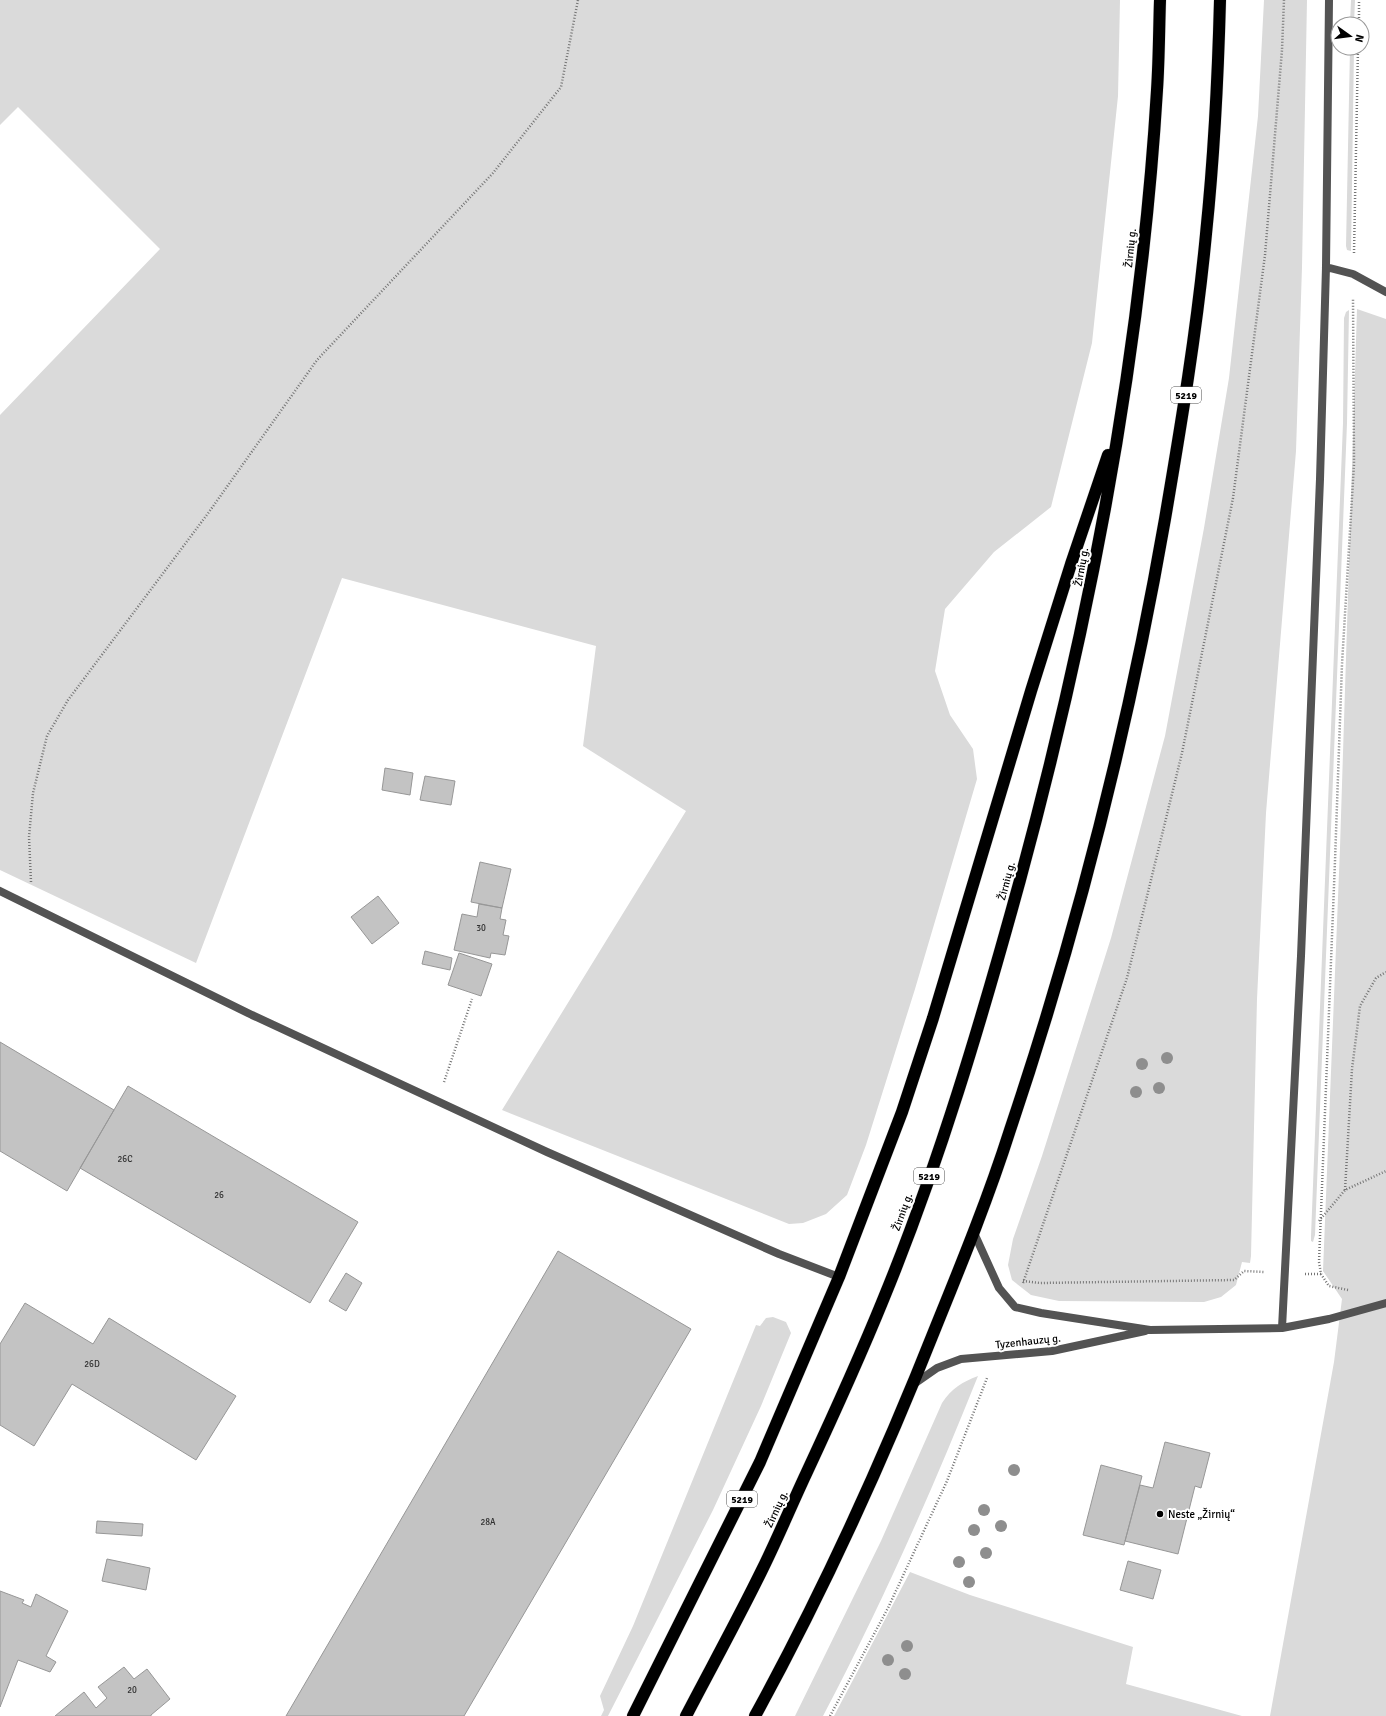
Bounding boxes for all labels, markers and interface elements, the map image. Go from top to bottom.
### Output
north arrow [1330,16,1370,56]
text: N [1352,33,1366,44]
street label: Žirnių g. [1121,228,1139,268]
road number: 5219 [1171,387,1201,403]
street label: Žirnių g. [1071,546,1091,588]
street label: Žirnių g. [994,860,1018,902]
house number: 30 [476,923,486,934]
house number: 26C [117,1154,133,1165]
road number: 5219 [914,1168,944,1184]
house number: 26 [214,1190,224,1201]
street label: Žirnių g. [889,1191,915,1233]
street label: Tyzenhauzų g. [995,1332,1061,1351]
house number: 26D [84,1359,100,1370]
street label: Žirnių g. [761,1488,791,1530]
road number: 5219 [727,1491,757,1507]
place label: Neste „Žirnių“ [1168,1507,1235,1521]
marker: Neste „Žirnių“ [1155,1509,1165,1519]
house number: 28A [480,1517,496,1528]
house number: 20 [127,1685,137,1696]

